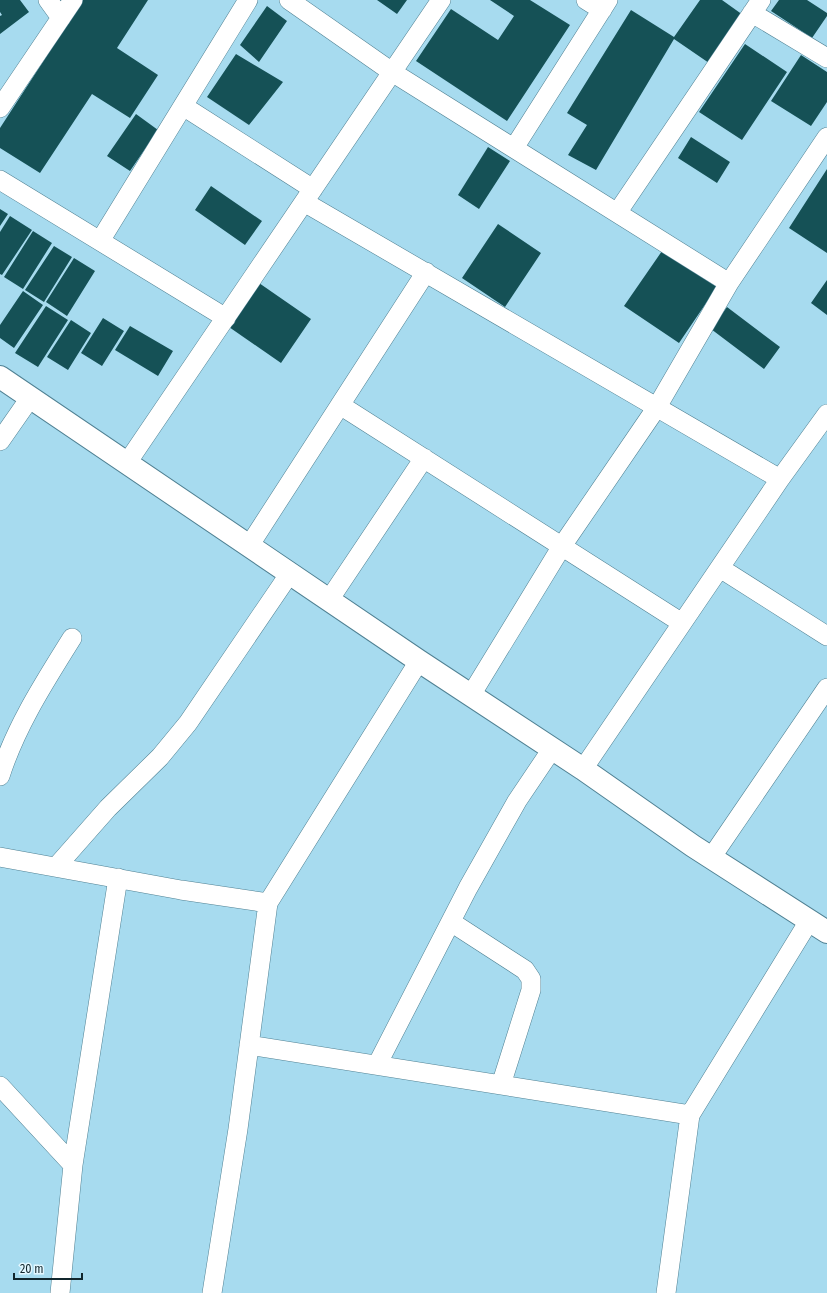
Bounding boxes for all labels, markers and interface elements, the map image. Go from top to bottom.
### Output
scale bar [14,1255,82,1281]
text: 20 m [20,1262,44,1276]

